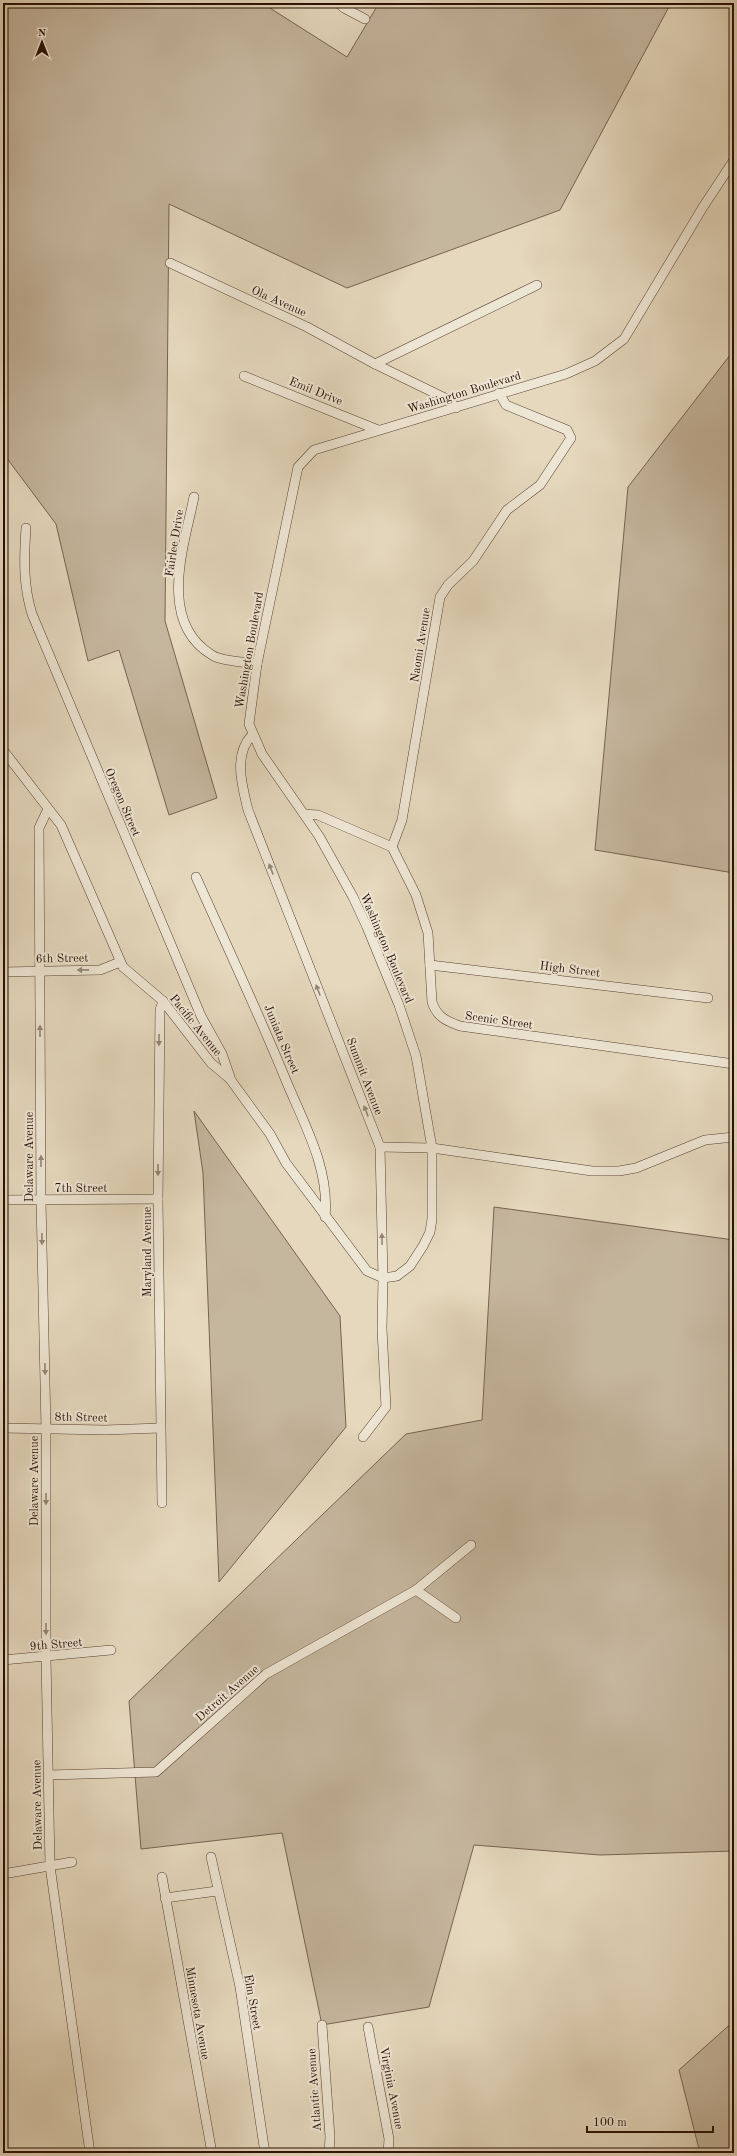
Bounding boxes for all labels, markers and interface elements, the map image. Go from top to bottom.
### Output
north arrow [22,22,62,62]
text: N [38,28,47,39]
street label: Ola Avenue [249,284,308,320]
street label: Washington Boulevard [406,370,523,416]
street label: Emil Drive [287,376,344,408]
street label: Fairlee Drive [164,508,186,578]
street label: Washington Boulevard [234,591,266,709]
street label: Naomi Avenue [409,607,433,683]
street label: Oregon Street [102,766,142,838]
one-way arrow [268,863,274,874]
street label: Washington Boulevard [357,892,415,1005]
street label: 6th Street [35,953,89,965]
street label: High Street [539,960,601,980]
one-way arrow [76,967,89,973]
one-way arrow [315,983,321,995]
street label: Pacific Avenue [167,993,224,1059]
street label: Juniata Street [261,1003,301,1076]
street label: Scenic Street [464,1010,534,1032]
one-way arrow [37,1024,43,1037]
one-way arrow [156,1034,162,1047]
street label: Summit Avenue [344,1036,384,1117]
one-way arrow [362,1104,368,1116]
street label: Delaware Avenue [24,1111,36,1202]
one-way arrow [38,1154,44,1167]
one-way arrow [155,1164,161,1177]
street label: 7th Street [55,1183,107,1195]
street label: Maryland Avenue [142,1206,154,1297]
one-way arrow [379,1232,385,1245]
one-way arrow [39,1233,45,1246]
one-way arrow [42,1363,48,1376]
street label: 8th Street [54,1412,108,1424]
street label: Delaware Avenue [29,1435,41,1526]
one-way arrow [43,1493,49,1506]
one-way arrow [43,1623,49,1636]
street label: 9th Street [29,1637,83,1653]
street label: Detroit Avenue [194,1663,262,1724]
street label: Delaware Avenue [31,1759,45,1850]
street label: Minnesota Avenue [183,1966,211,2061]
street label: Elm Street [241,1973,263,2031]
street label: Virginia Avenue [377,2046,405,2131]
street label: Atlantic Avenue [306,2048,324,2132]
scale bar [587,2108,713,2134]
text: 100 m [593,2117,627,2129]

